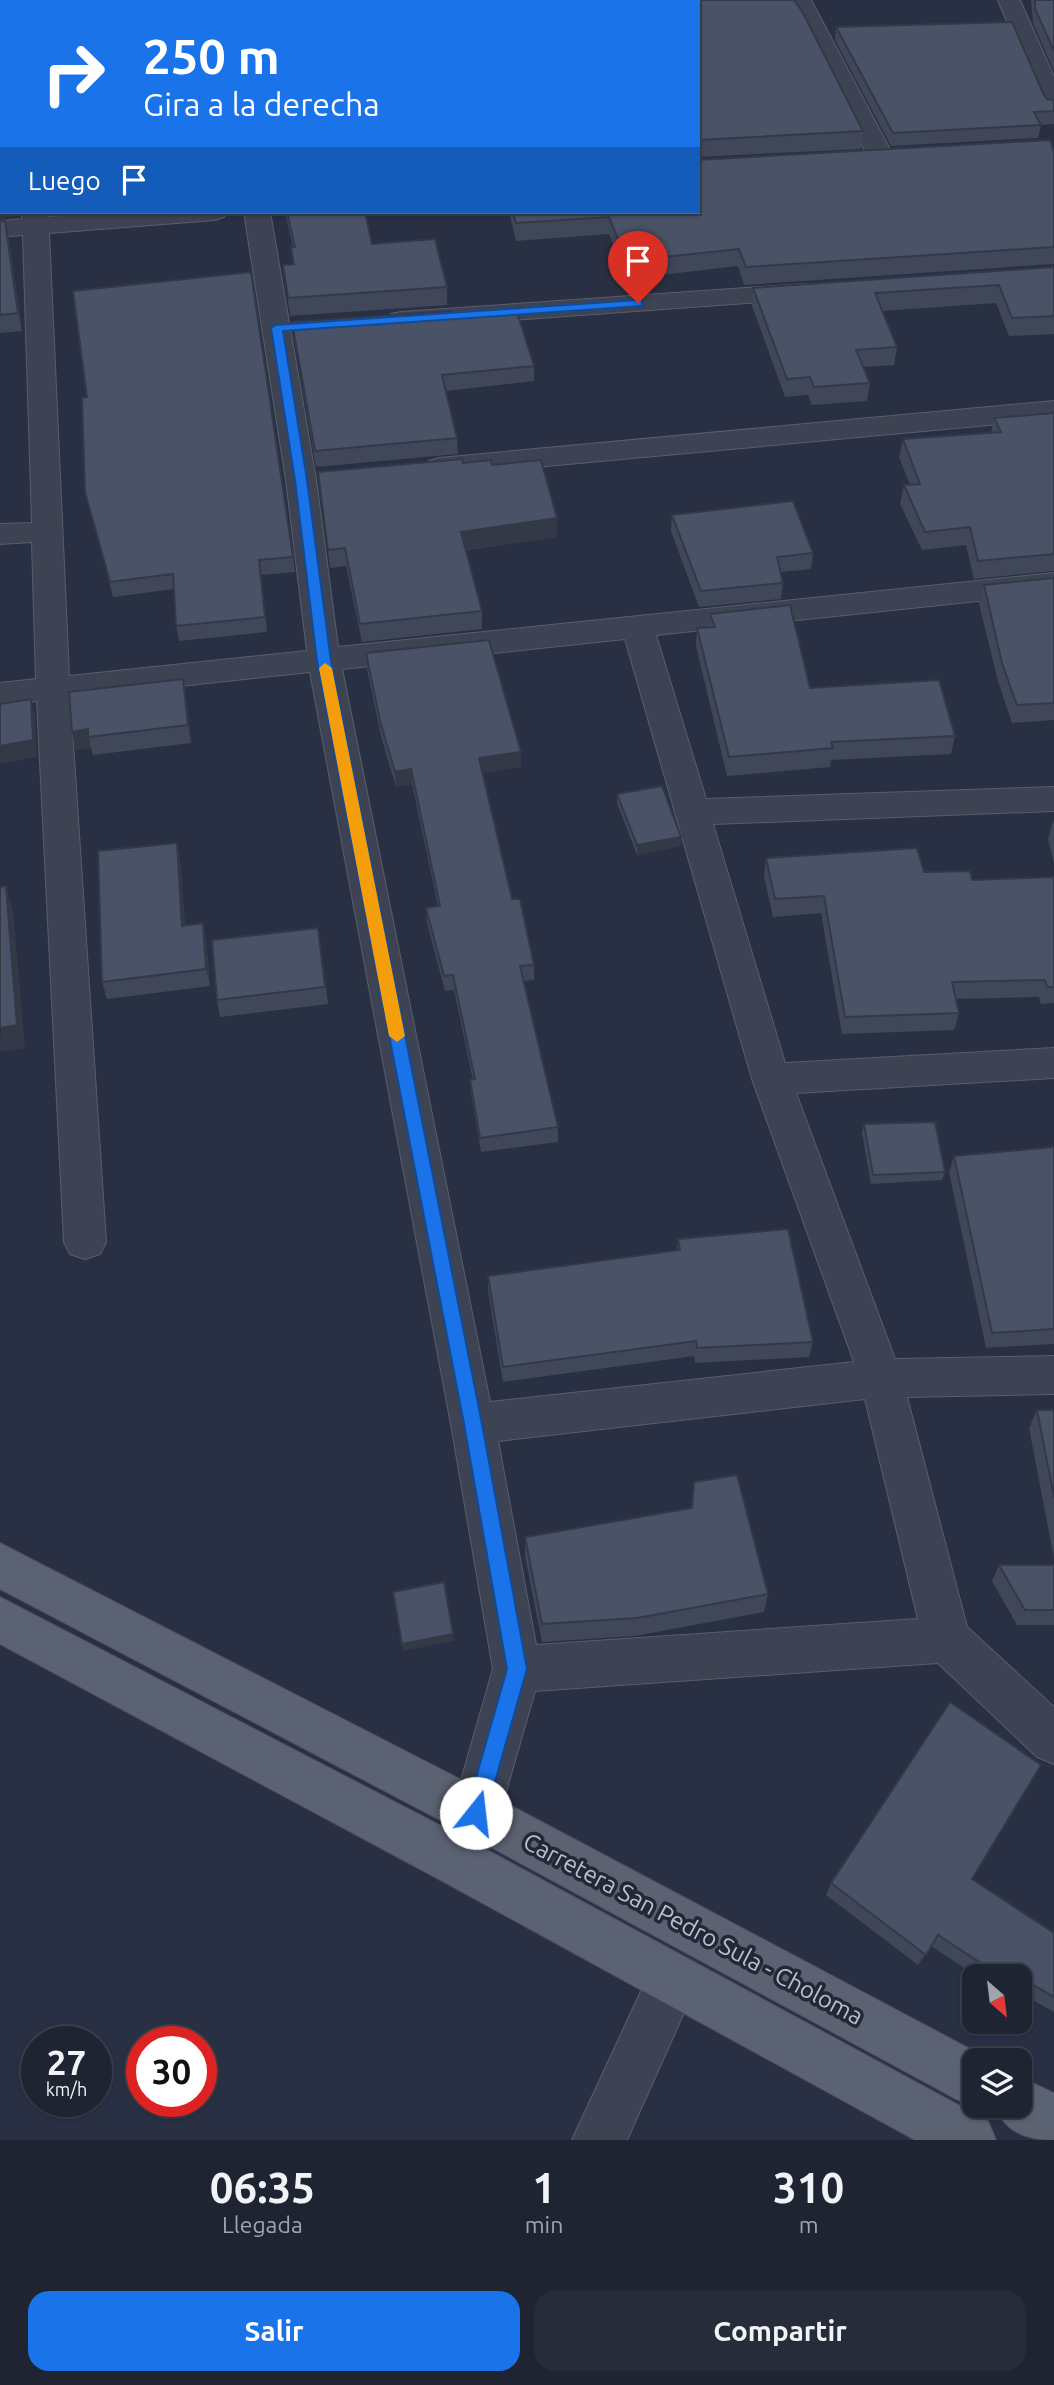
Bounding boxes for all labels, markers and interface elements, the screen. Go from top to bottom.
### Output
icon: right [28,28,119,119]
text: 250 m [143,28,280,83]
text: Gira a la derecha [143,86,380,122]
icon: arrive [115,161,153,199]
text: Luego [28,166,101,195]
pin [608,231,668,303]
icon: arrive [619,242,657,280]
position arrow [439,1776,513,1850]
street label: Carretera San Pedro Sula - Choloma [519,1827,868,2030]
north arrow [962,1964,1032,2034]
map controls [962,1964,1032,2118]
speed limit sign: 30 [126,2026,217,2117]
text: 27 [47,2042,86,2082]
button: layers [962,2048,1032,2118]
text: km/h [46,2079,87,2099]
text: 06:35 [210,2164,315,2211]
text: 1 [532,2164,556,2211]
text: 310 [773,2164,844,2211]
text: Llegada [222,2212,303,2237]
text: min [525,2212,563,2237]
text: m [799,2212,819,2237]
button: Salir [28,2291,520,2371]
button: Compartir [534,2291,1026,2371]

